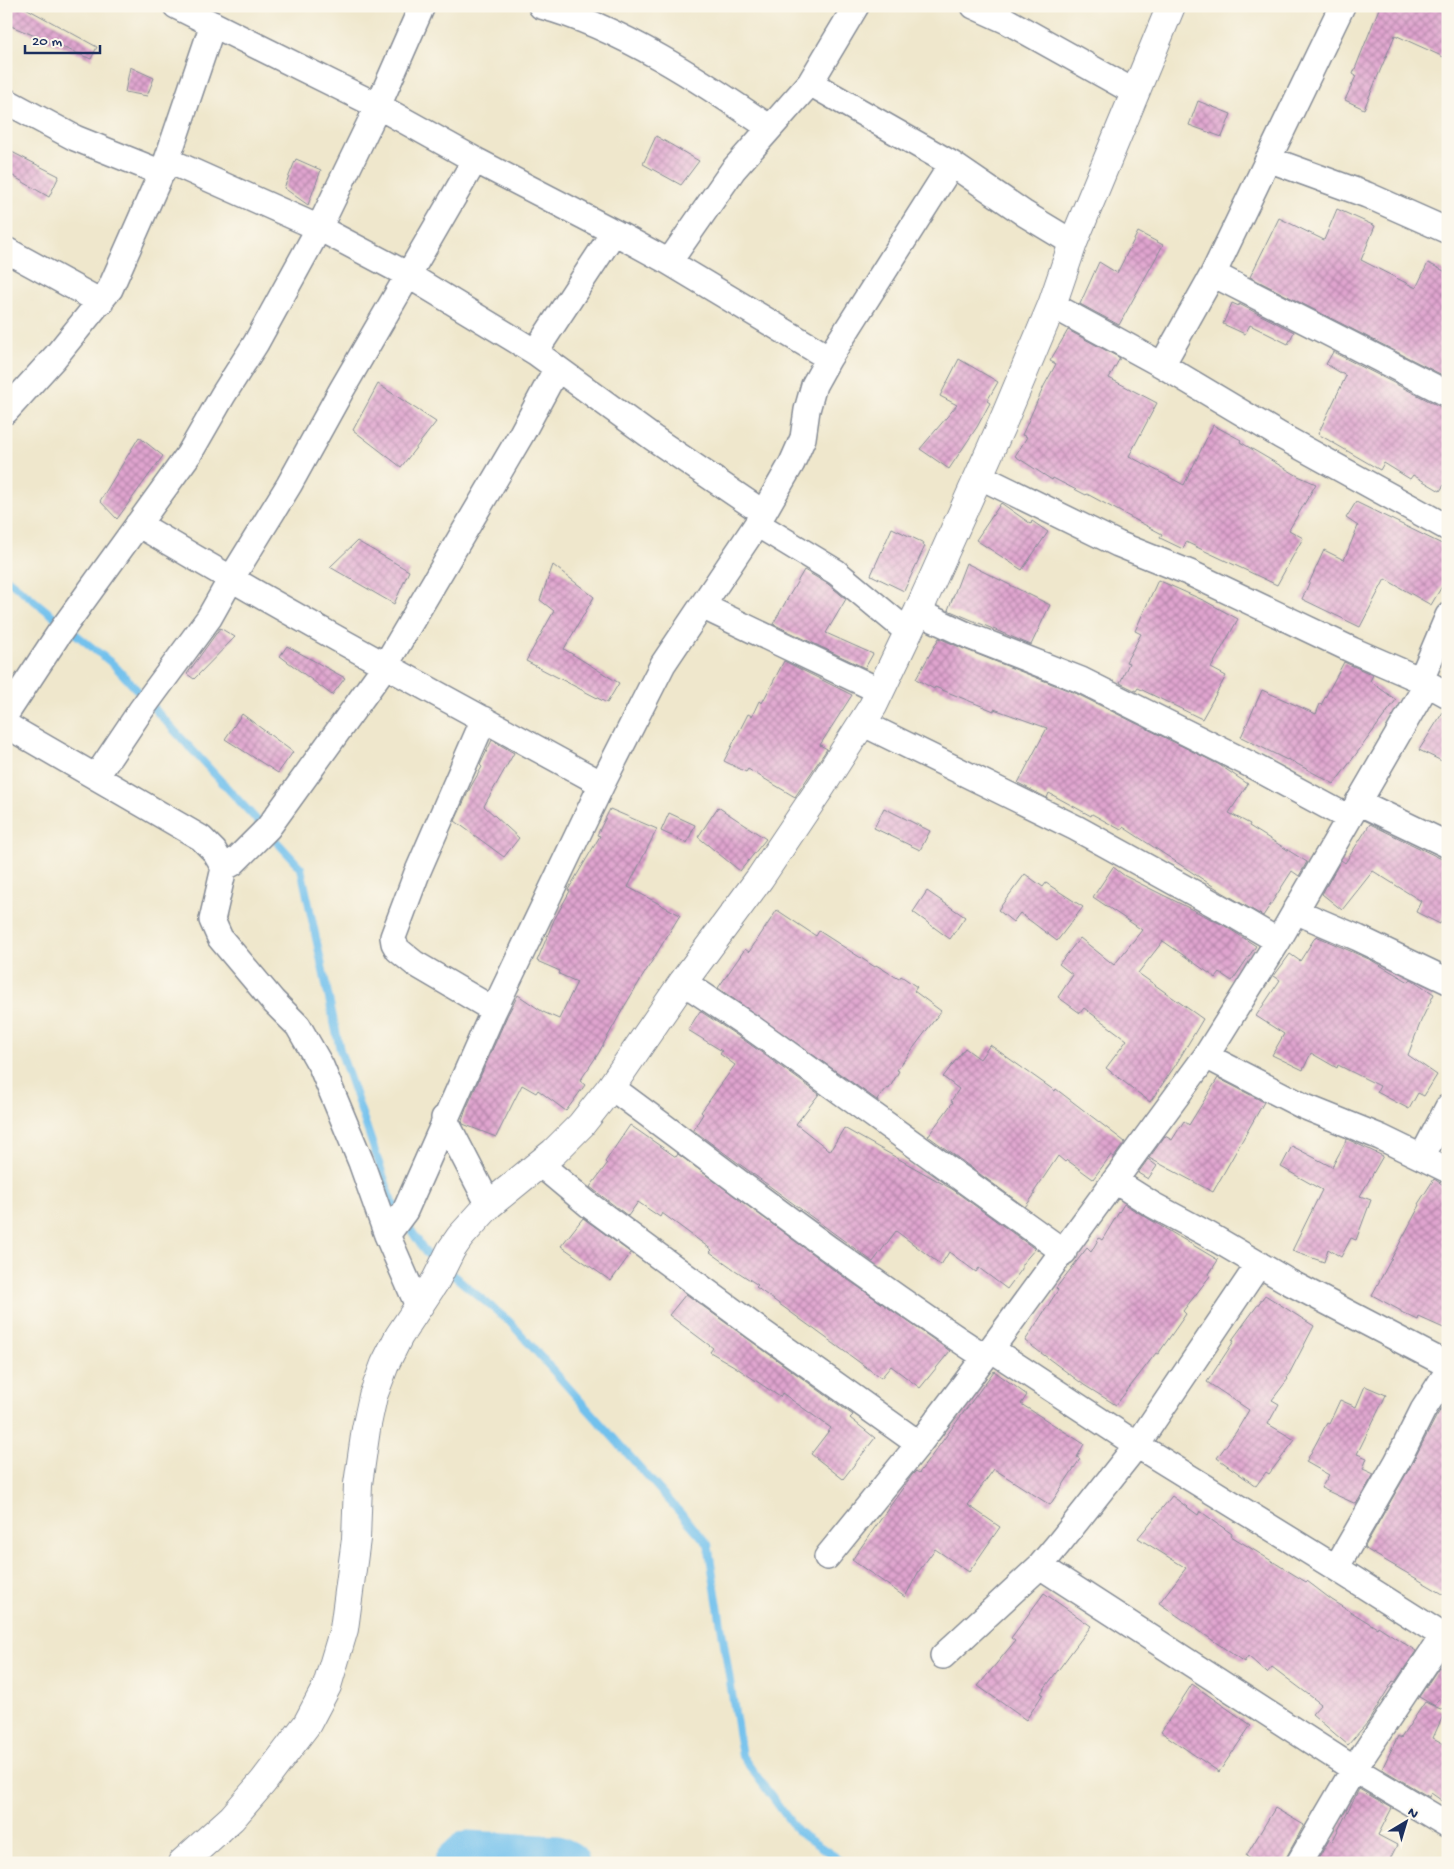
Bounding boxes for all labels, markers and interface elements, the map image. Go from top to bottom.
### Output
scale bar [25,22,100,54]
text: 20 m [32,33,62,51]
north arrow [1382,1796,1432,1846]
text: N [1404,1804,1421,1823]

